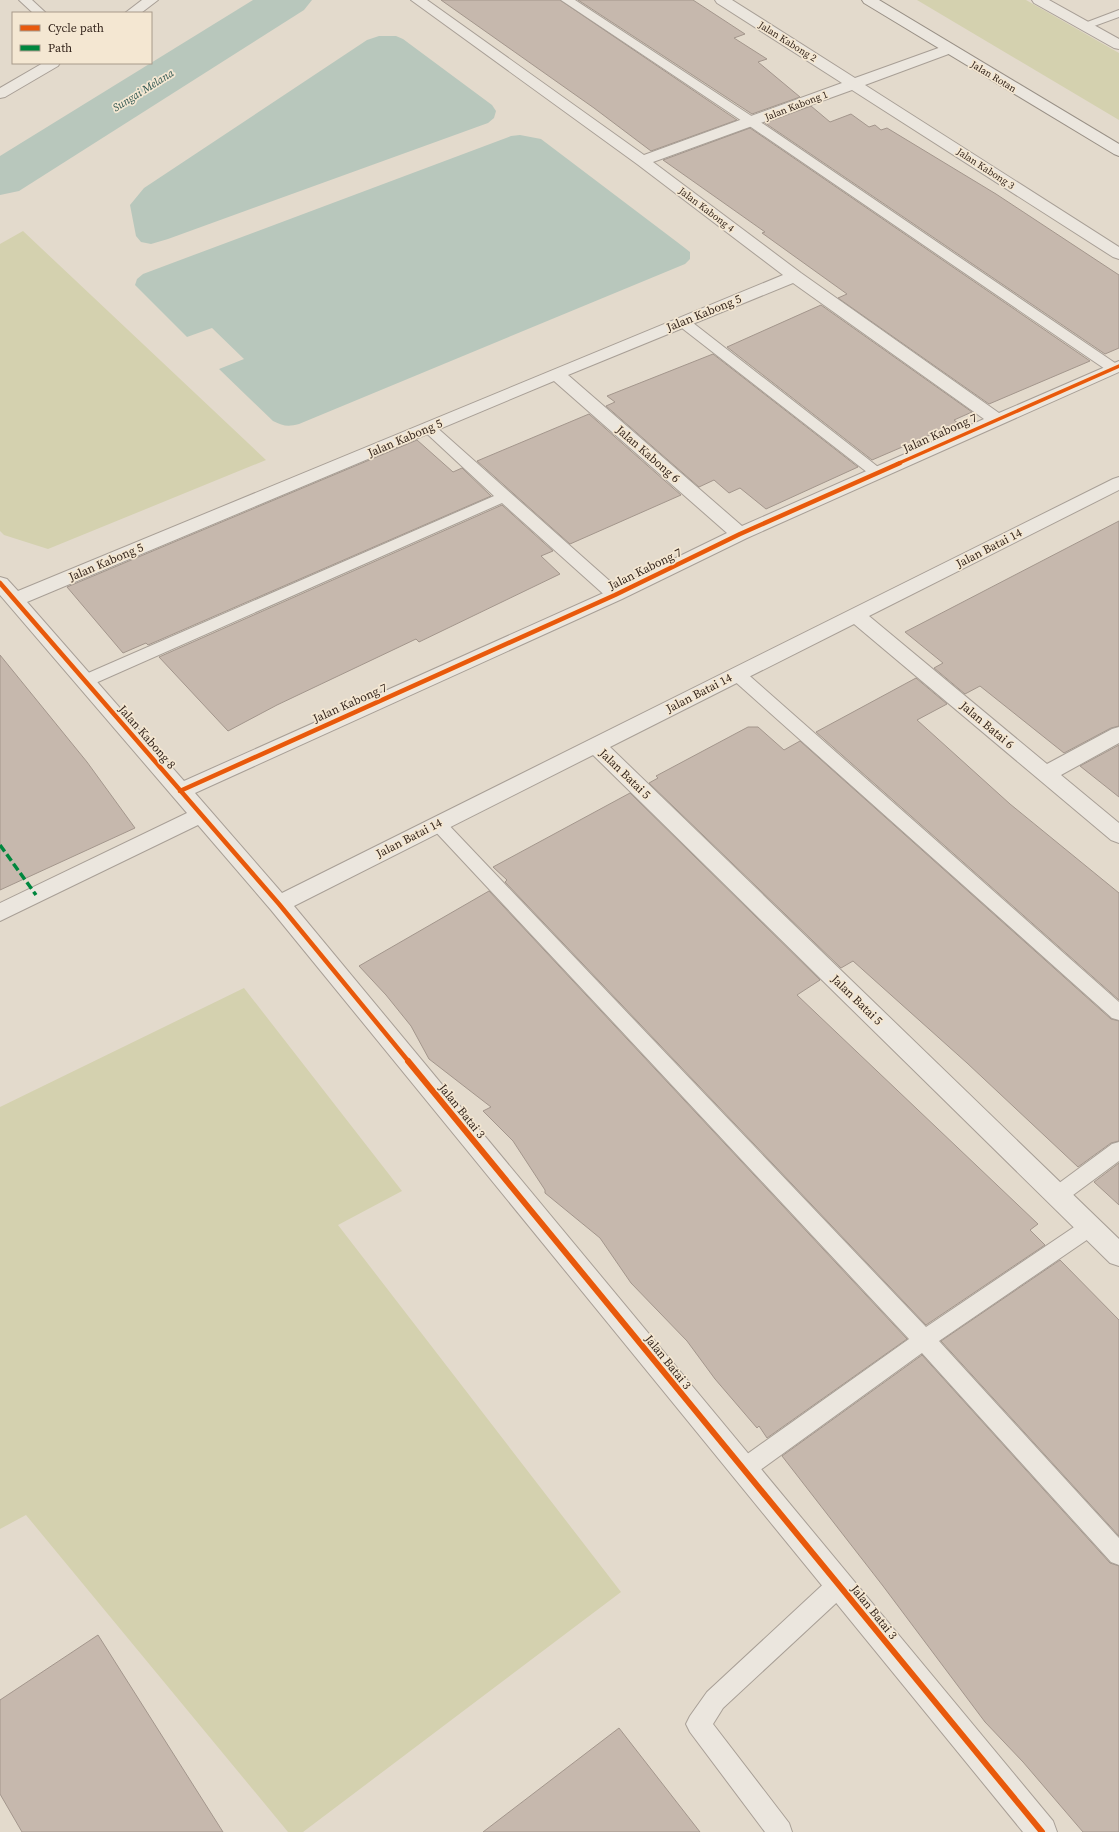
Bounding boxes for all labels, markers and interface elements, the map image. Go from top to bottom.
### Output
legend [12,12,152,64]
street label: Jalan Kabong 2 [755,18,819,65]
text: Cycle path [48,20,104,36]
text: Path [48,40,72,56]
street label: Jalan Rotan [968,57,1019,95]
water label: Sungai Melana [110,66,177,115]
street label: Jalan Kabong 1 [762,88,829,124]
street label: Jalan Kabong 3 [954,144,1017,192]
street label: Jalan Kabong 4 [675,184,737,235]
street label: Jalan Kabong 5 [663,291,744,336]
street label: Jalan Kabong 7 [899,409,980,457]
street label: Jalan Kabong 5 [364,415,445,461]
street label: Jalan Kabong 6 [612,421,683,486]
street label: Jalan Batai 14 [952,525,1025,572]
street label: Jalan Kabong 5 [65,539,146,585]
street label: Jalan Kabong 7 [605,544,684,594]
street label: Jalan Batai 14 [662,670,735,717]
street label: Jalan Kabong 7 [309,679,390,727]
street label: Jalan Batai 6 [956,697,1017,752]
street label: Jalan Kabong 8 [114,701,179,772]
street label: Jalan Batai 5 [595,745,654,803]
street label: Jalan Batai 14 [372,815,445,862]
street label: Jalan Batai 5 [827,971,886,1029]
street label: Jalan Batai 3 [434,1080,489,1142]
street label: Jalan Batai 3 [640,1331,695,1393]
street label: Jalan Batai 3 [846,1581,901,1643]

